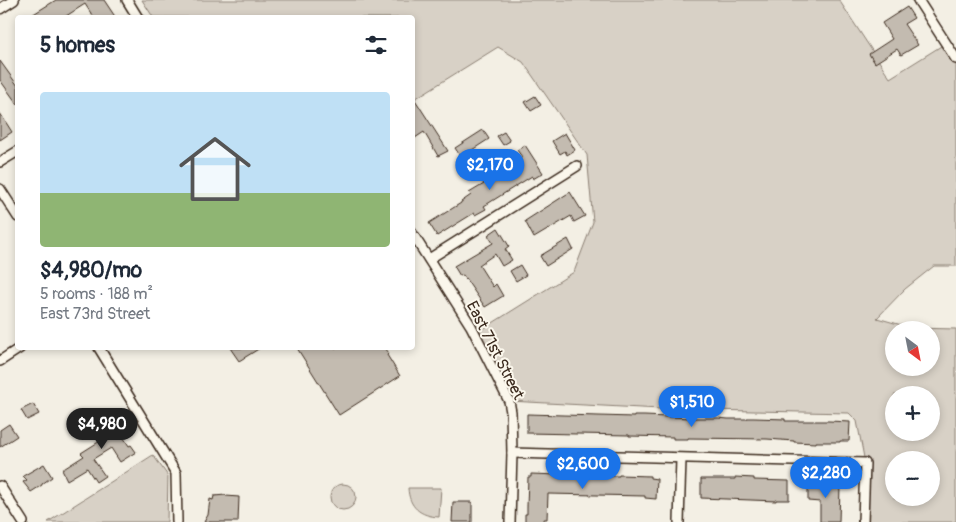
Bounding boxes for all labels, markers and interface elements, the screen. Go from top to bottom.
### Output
icon: filters [362,31,390,59]
text: 5 homes [40,32,115,59]
icon: home [170,124,260,214]
pin: $2,170 [449,148,531,191]
text: $2,170 [466,155,514,175]
text: $4,980/mo [40,257,142,284]
text: 5 rooms · 188 m² [40,284,153,304]
street label: East 71st Street [462,298,529,404]
text: East 73rd Street [40,304,150,324]
north arrow [885,321,940,376]
map controls [885,321,940,506]
pin: $1,510 [651,386,733,428]
button: + [885,386,940,441]
text: $1,510 [670,392,714,412]
pin: $4,980 [61,408,143,450]
text: $4,980 [77,414,127,434]
pin: $2,600 [542,448,624,490]
button: − [885,451,940,506]
text: $2,600 [557,454,609,474]
pin: $2,280 [785,456,867,499]
text: $2,280 [801,463,851,483]

